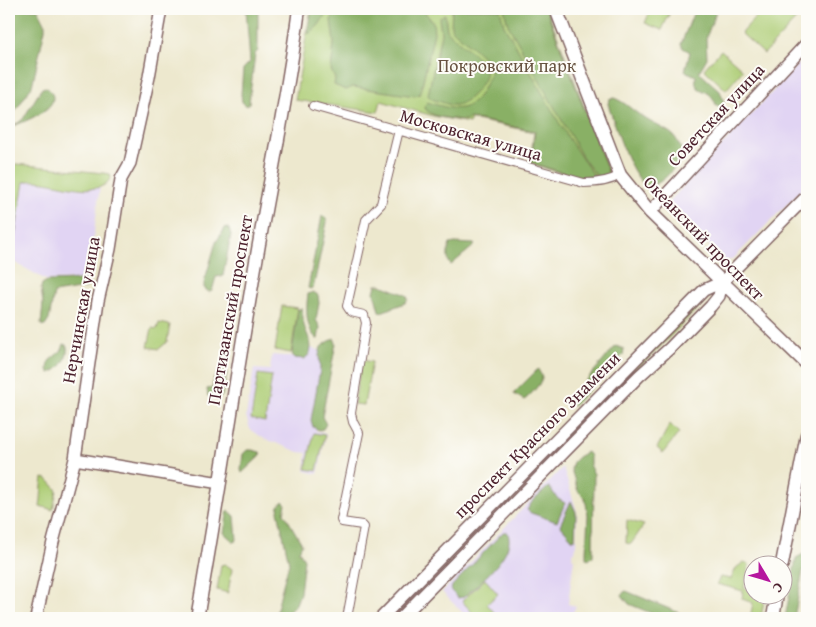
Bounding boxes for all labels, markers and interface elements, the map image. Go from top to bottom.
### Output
park label: Покровский парк [438,52,577,79]
street label: Советская улица [661,57,771,172]
street label: Московская улица [397,101,546,168]
street label: Океанский проспект [638,169,771,306]
street label: Партизанский проспект [199,212,260,407]
street label: Нерчинская улица [54,234,107,385]
street label: проспект Красного Знамени [447,345,626,524]
north arrow [744,554,794,604]
text: С [768,579,789,597]

